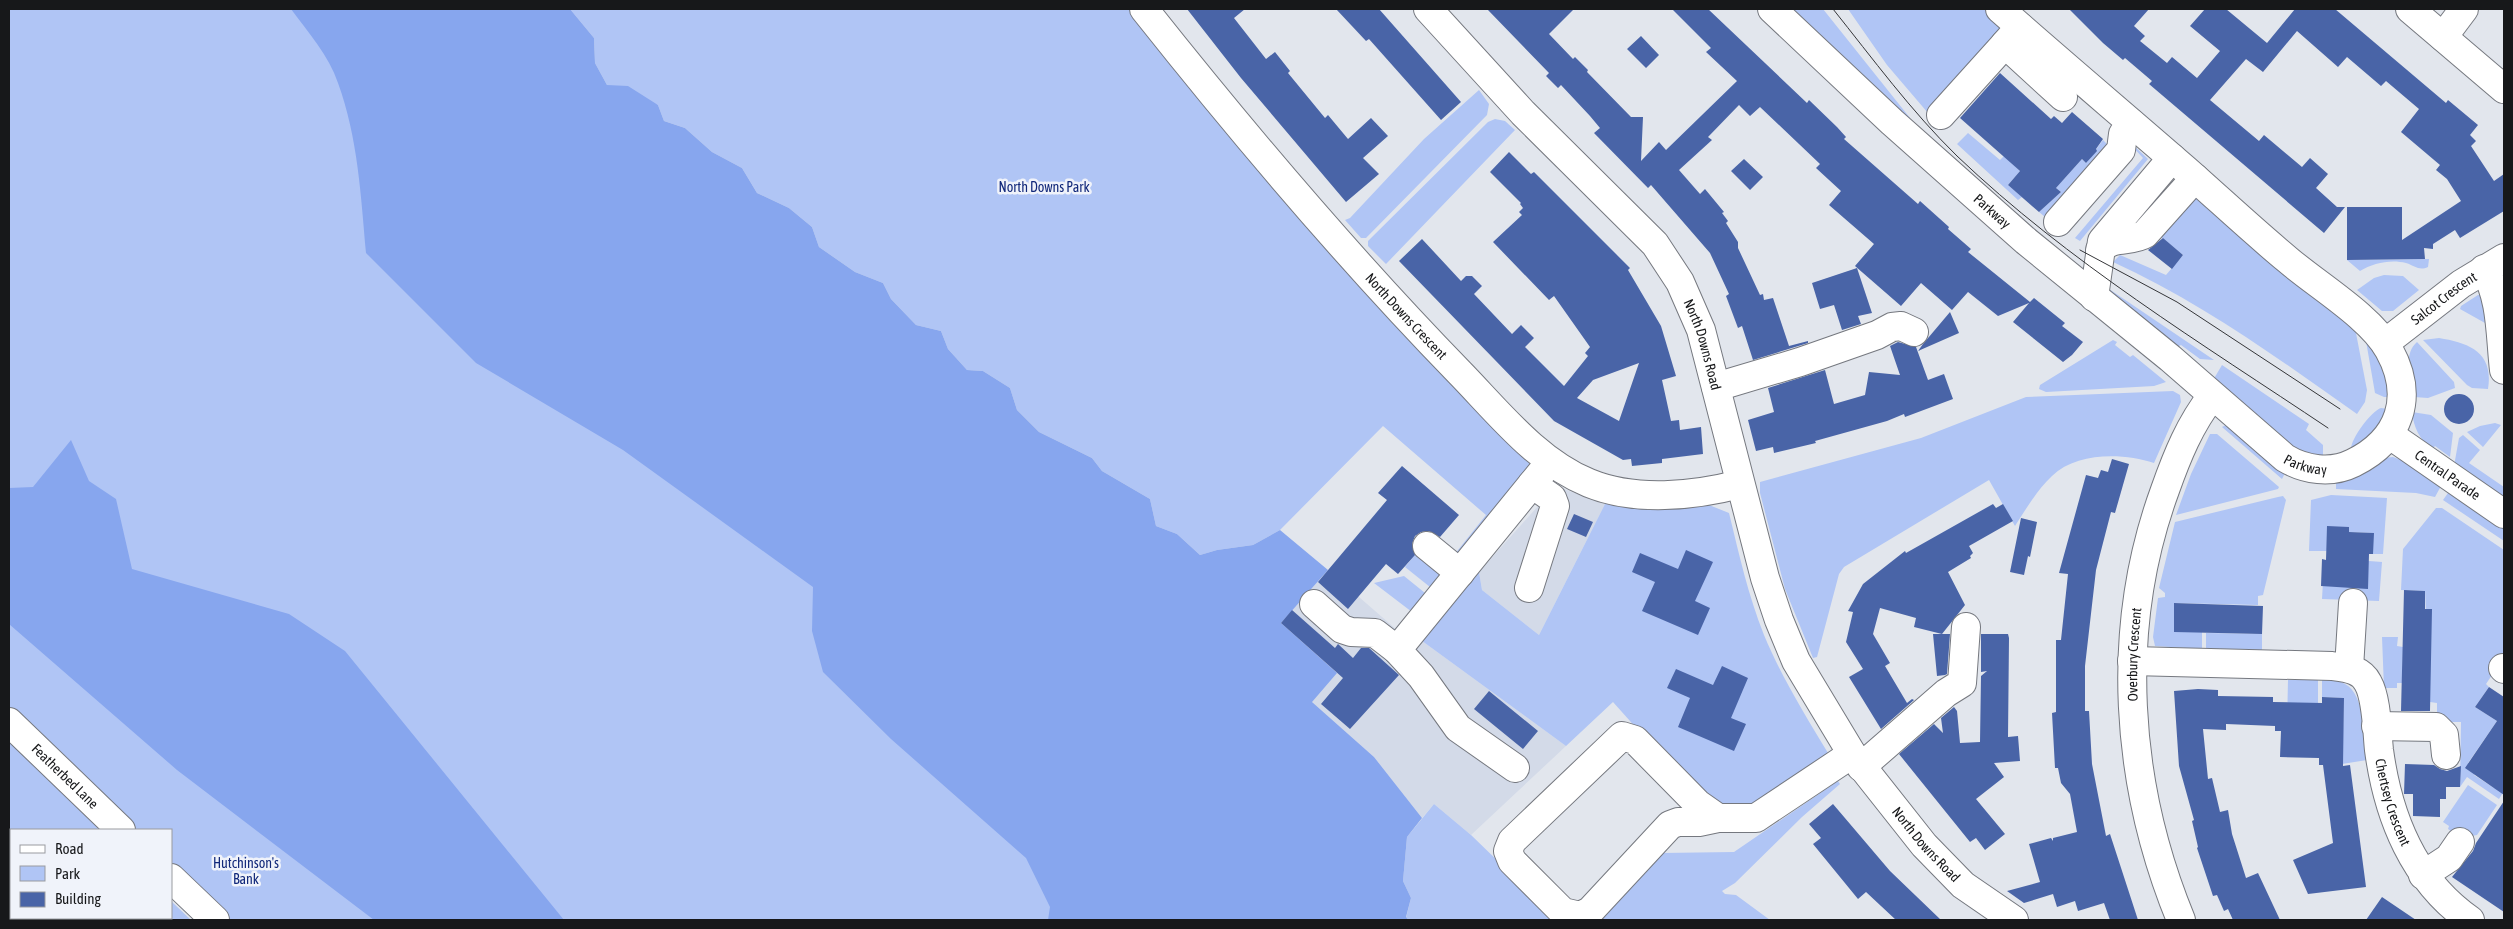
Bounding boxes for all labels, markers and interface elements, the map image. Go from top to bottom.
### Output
park label: North Downs Park [998,179,1090,195]
street label: Parkway [1971,191,2014,232]
street label: Salcot Crescent [2408,268,2479,328]
street label: North Downs Crescent [1362,270,1450,363]
street label: North Downs Road [1680,297,1724,392]
street label: Central Parade [2412,447,2483,503]
street label: Parkway [2281,451,2327,477]
street label: Overbury Crescent [2124,607,2145,702]
street label: Featherbed Lane [29,740,102,812]
street label: Chertsey Crescent [2372,757,2414,848]
street label: North Downs Road [1889,804,1963,885]
legend [10,829,172,919]
text: Road [55,840,84,857]
park label: Hutchinson's Bank [213,855,279,887]
text: Park [55,865,80,882]
text: Building [55,890,101,907]

